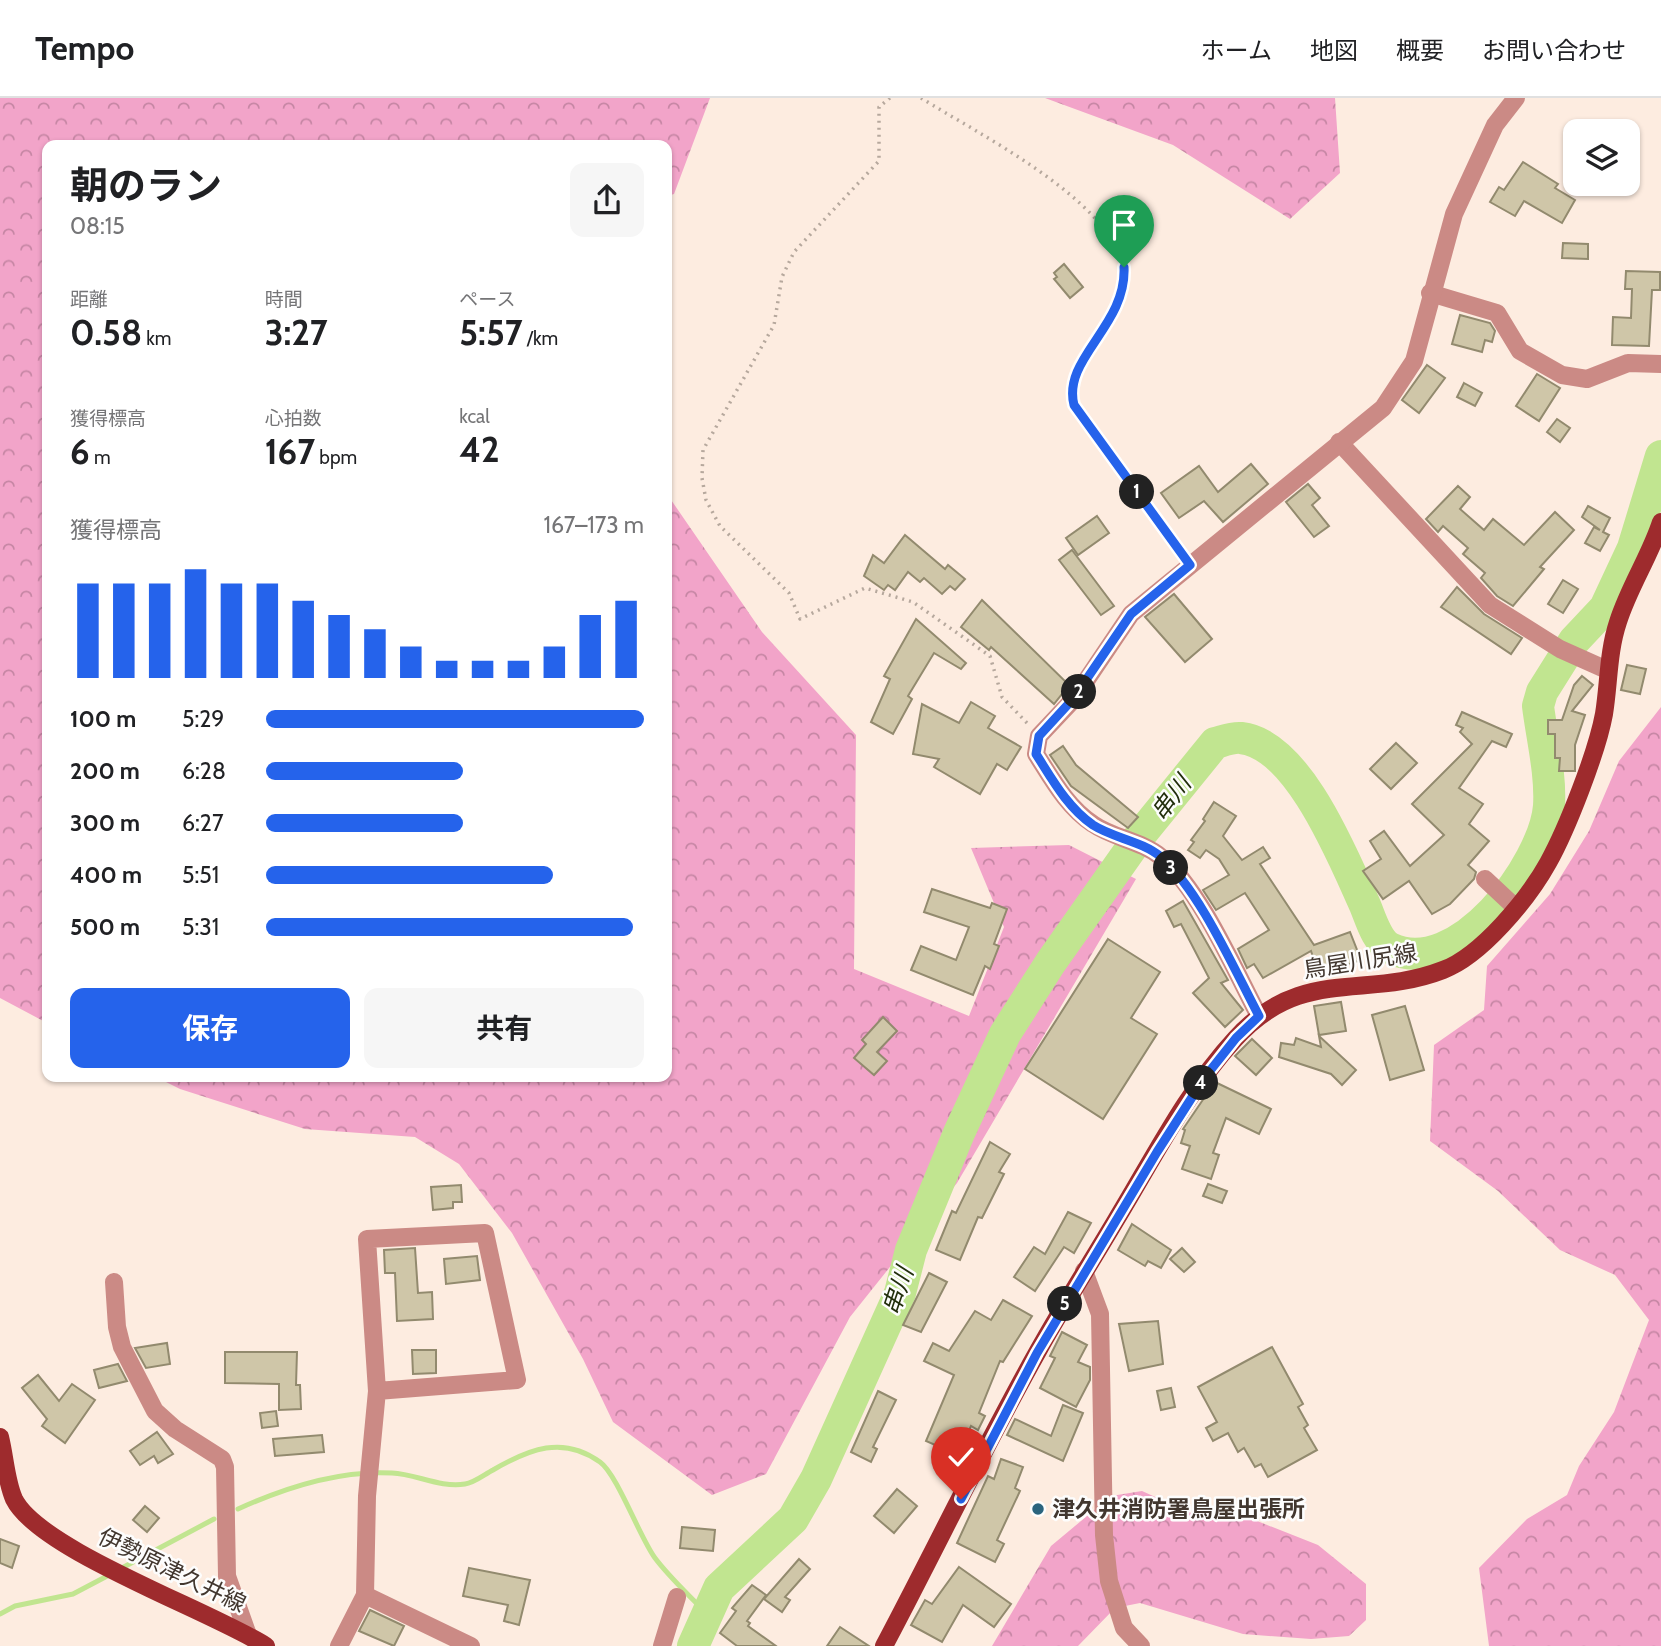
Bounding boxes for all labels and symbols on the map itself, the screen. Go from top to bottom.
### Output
pin [1094,195,1154,267]
pin: 1 [1120,474,1154,510]
pin: 2 [1062,674,1096,710]
water label: 串川 [1145,767,1198,826]
pin: 3 [1154,850,1188,886]
street label: 鳥屋川尻線 [1301,938,1419,984]
pin: 4 [1184,1066,1218,1100]
water label: 串川 [876,1261,920,1318]
pin: 5 [1048,1286,1082,1322]
pin [931,1427,991,1499]
place label: 津久井消防署鳥屋出張所 [1052,1495,1305,1523]
marker: 津久井消防署鳥屋出張所 [1030,1501,1046,1517]
street label: 伊勢原津久井線 [94,1522,250,1618]

